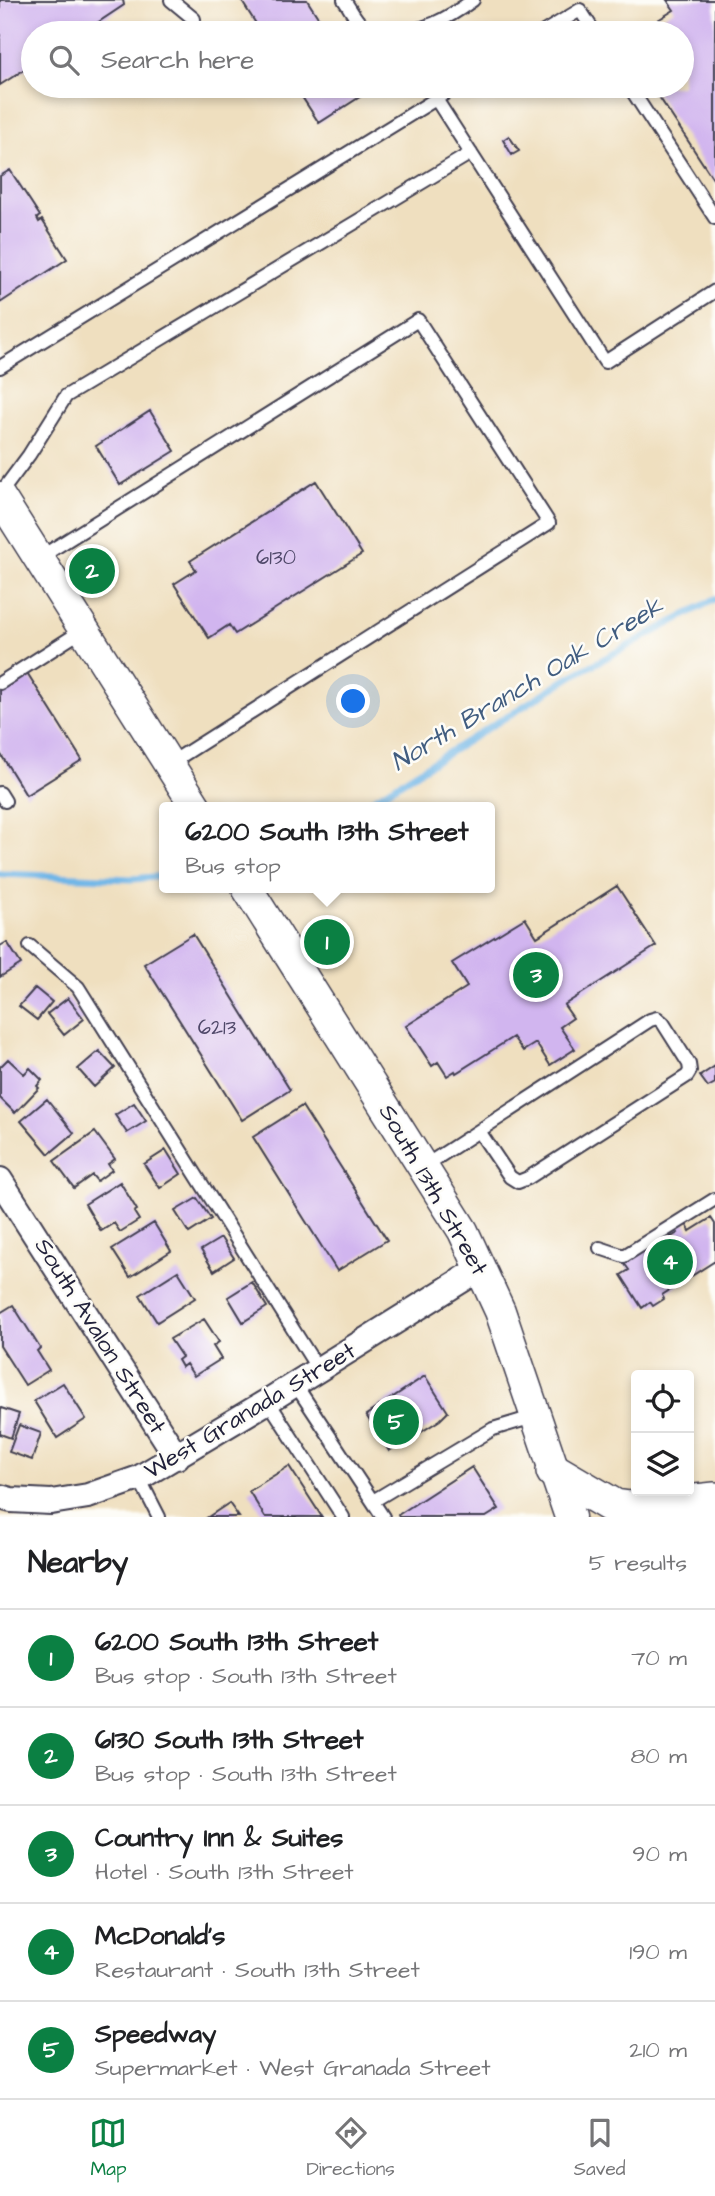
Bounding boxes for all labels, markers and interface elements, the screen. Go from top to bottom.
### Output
search box [21,21,694,98]
icon: search [45,41,83,79]
text: Search here [101,42,254,78]
house number: 6130 [256,543,296,572]
pin: 2 [69,545,115,597]
water label: North Branch Oak Creek [384,588,671,780]
your location [336,684,370,718]
popup [159,802,495,893]
text: 6200 South 13th Street [185,814,469,850]
text: Bus stop [185,850,281,882]
pin: 1 [304,916,350,968]
pin: 3 [513,949,559,1001]
house number: 6213 [198,1013,237,1042]
street label: South 13th Street [370,1098,496,1282]
street label: South Avalon Street [26,1231,174,1441]
pin: 4 [647,1236,693,1288]
street label: West Granada Street [138,1334,362,1488]
map controls [631,1370,694,1496]
button: locate [631,1370,694,1433]
pin: 5 [373,1396,419,1448]
button: layers [631,1433,694,1496]
text: Nearby [28,1542,128,1584]
text: 5 results [589,1547,687,1579]
text: 6200 South 13th Street [95,1624,378,1660]
text: 1 [50,1642,52,1674]
text: 70 m [631,1642,687,1674]
text: Bus stop · South 13th Street [95,1660,397,1692]
text: 6130 South 13th Street [95,1722,364,1758]
text: 2 [44,1740,58,1772]
text: 80 m [630,1740,687,1772]
text: Bus stop · South 13th Street [95,1758,397,1790]
text: Country Inn & Suites [95,1820,343,1856]
text: 3 [45,1838,57,1870]
text: 90 m [632,1838,687,1870]
text: Hotel · South 13th Street [95,1856,354,1888]
text: McDonald's [95,1918,225,1954]
text: 4 [43,1936,59,1968]
text: 190 m [629,1936,687,1968]
text: Restaurant · South 13th Street [95,1954,420,1986]
text: Speedway [95,2016,216,2052]
text: 5 [43,2034,59,2066]
text: 210 m [629,2034,687,2066]
text: Supermarket · West Granada Street [95,2052,491,2084]
tab: Map [89,2114,127,2183]
tab: Directions [306,2114,395,2183]
tab: Saved [574,2114,625,2183]

